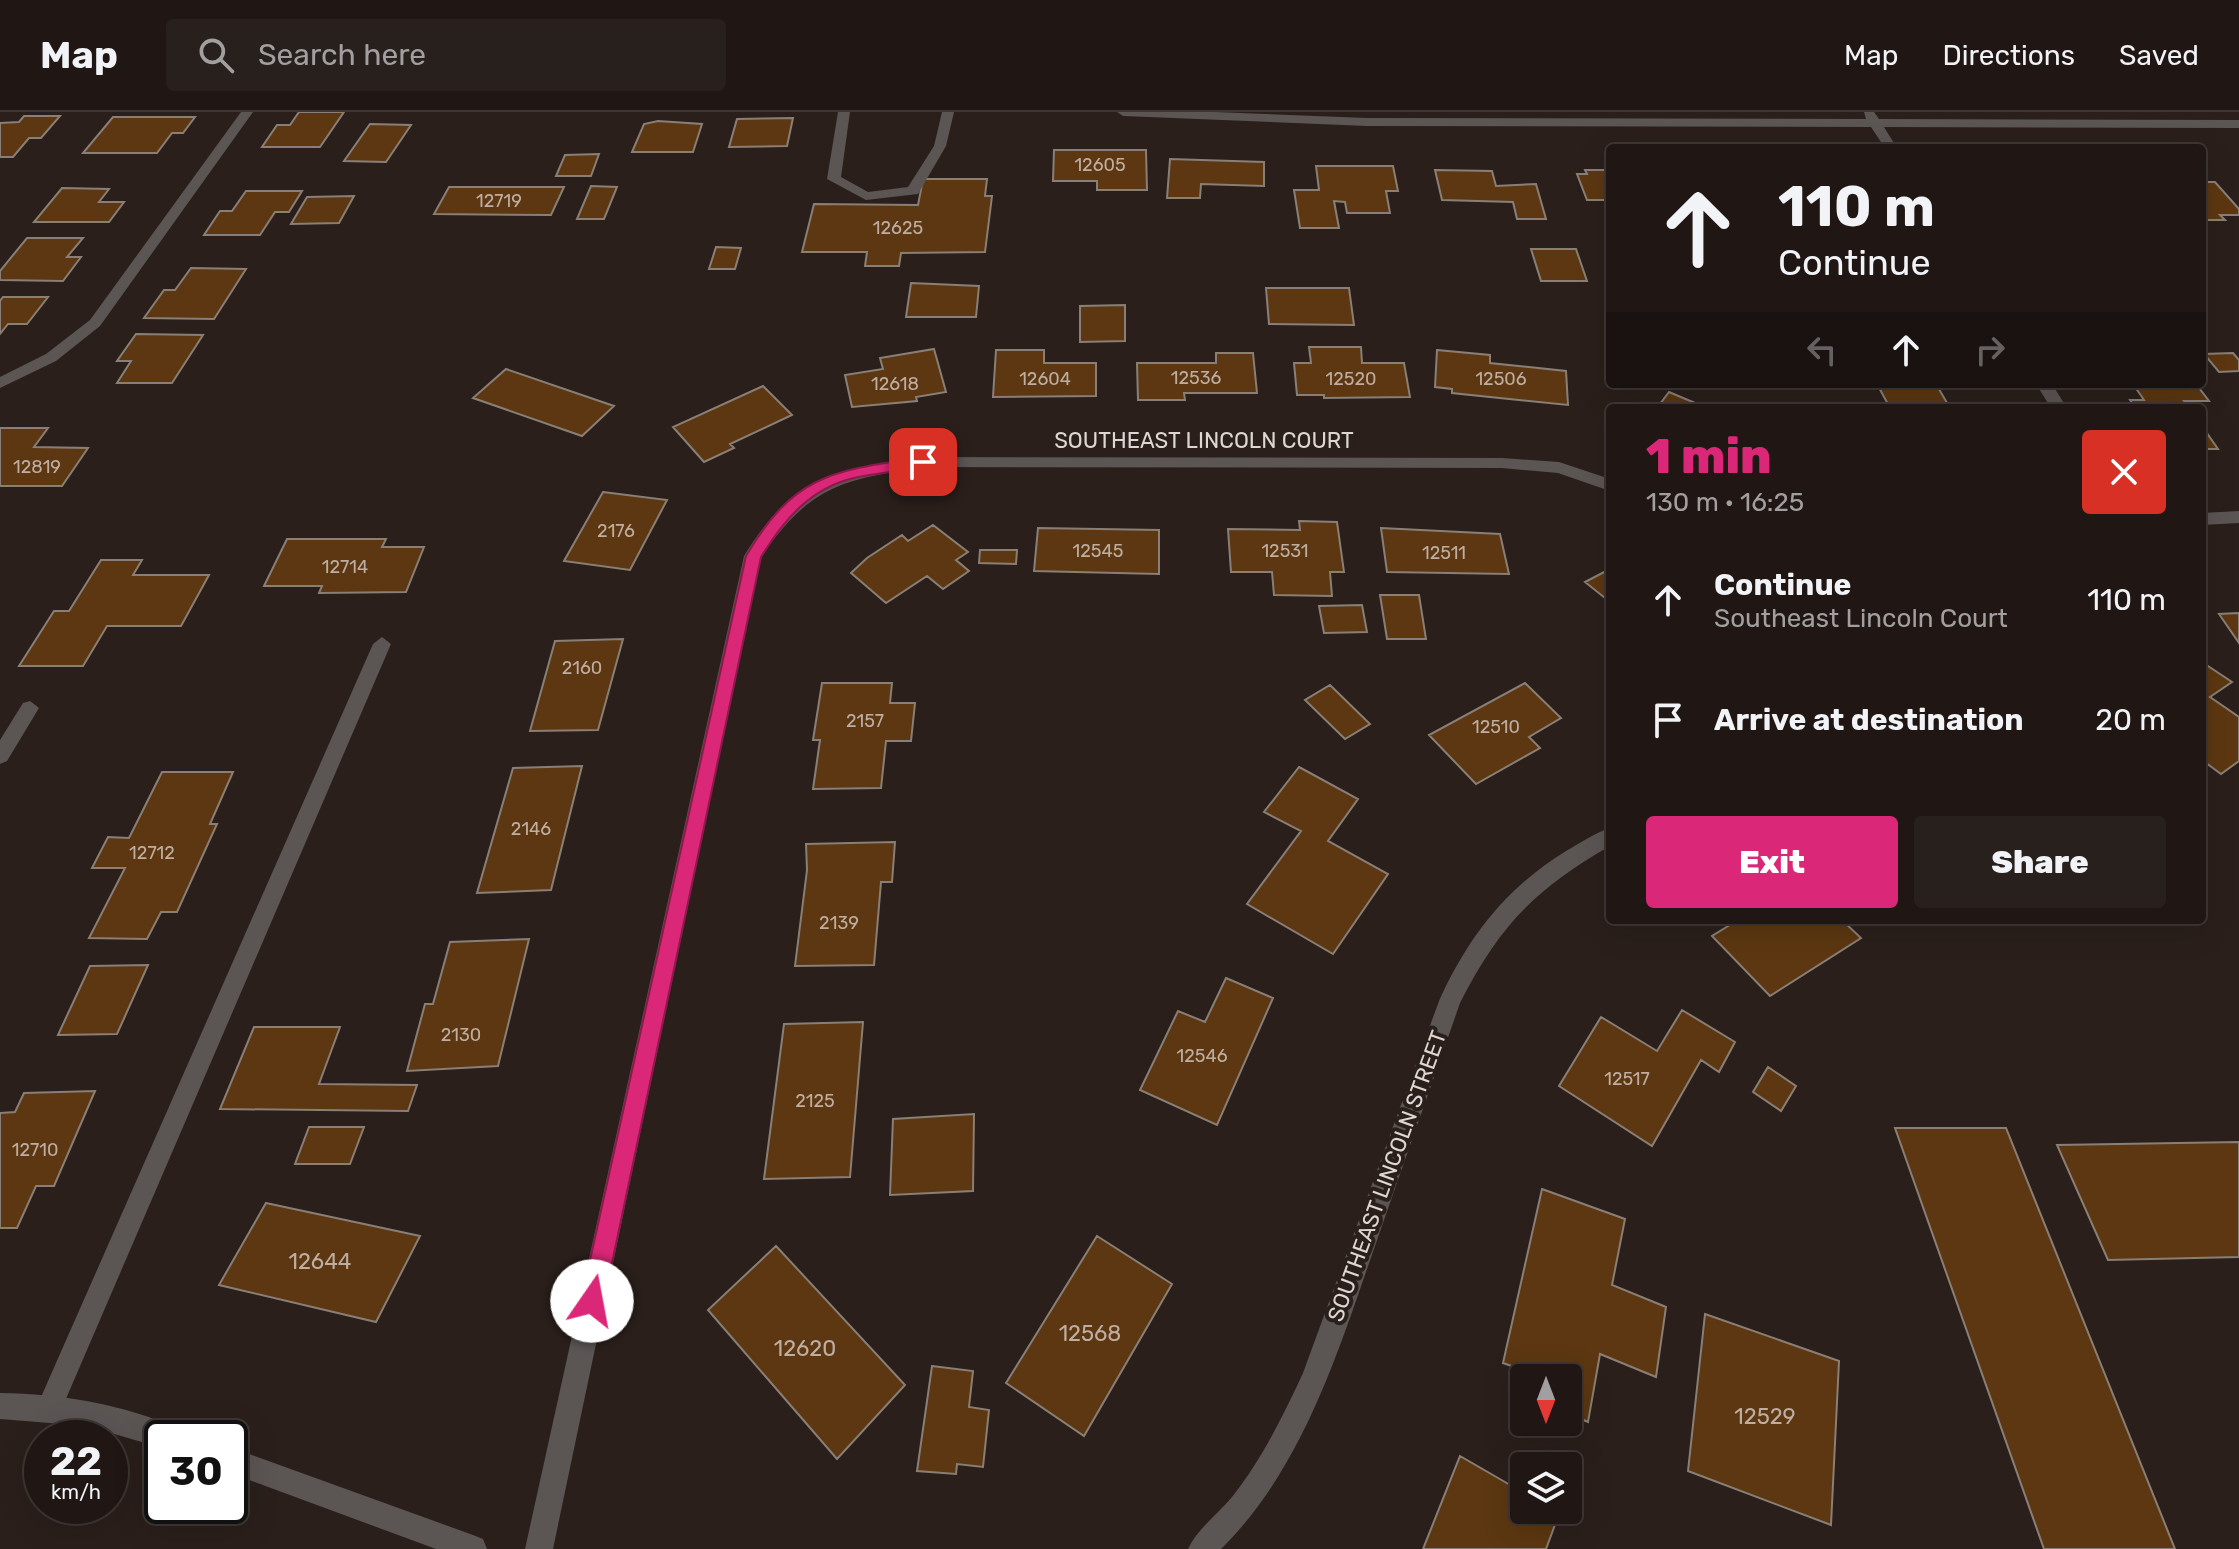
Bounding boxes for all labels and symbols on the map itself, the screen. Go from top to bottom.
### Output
house number: 12605 [1074,154,1126,176]
house number: 12719 [476,190,522,212]
house number: 12625 [873,217,923,239]
house number: 12536 [1171,367,1221,389]
house number: 12604 [1019,368,1071,390]
house number: 12520 [1326,368,1376,390]
house number: 12506 [1475,368,1527,390]
house number: 12618 [871,373,919,395]
street label: SOUTHEAST LINCOLN COURT [1054,427,1354,454]
pin [889,428,957,496]
house number: 12819 [13,456,61,478]
house number: 2176 [597,520,635,542]
house number: 12545 [1073,540,1123,562]
house number: 12531 [1261,540,1309,562]
house number: 12511 [1422,542,1466,564]
house number: 12714 [322,556,368,578]
house number: 2160 [562,657,602,679]
house number: 2157 [846,710,884,732]
house number: 12510 [1472,716,1520,738]
house number: 2146 [511,818,551,840]
house number: 12712 [129,842,175,864]
house number: 2139 [819,912,859,934]
house number: 2130 [441,1024,481,1046]
street label: SOUTHEAST LINCOLN STREET [1322,1027,1452,1325]
house number: 12546 [1177,1045,1228,1067]
house number: 12517 [1604,1068,1650,1090]
house number: 2125 [795,1090,835,1112]
house number: 12710 [12,1139,58,1161]
house number: 12644 [289,1248,351,1275]
position arrow [550,1259,634,1343]
house number: 12568 [1059,1320,1121,1347]
house number: 12620 [774,1335,836,1362]
north arrow [1510,1364,1582,1436]
house number: 12529 [1734,1403,1796,1430]
speed limit sign: 30 [144,1420,248,1524]

